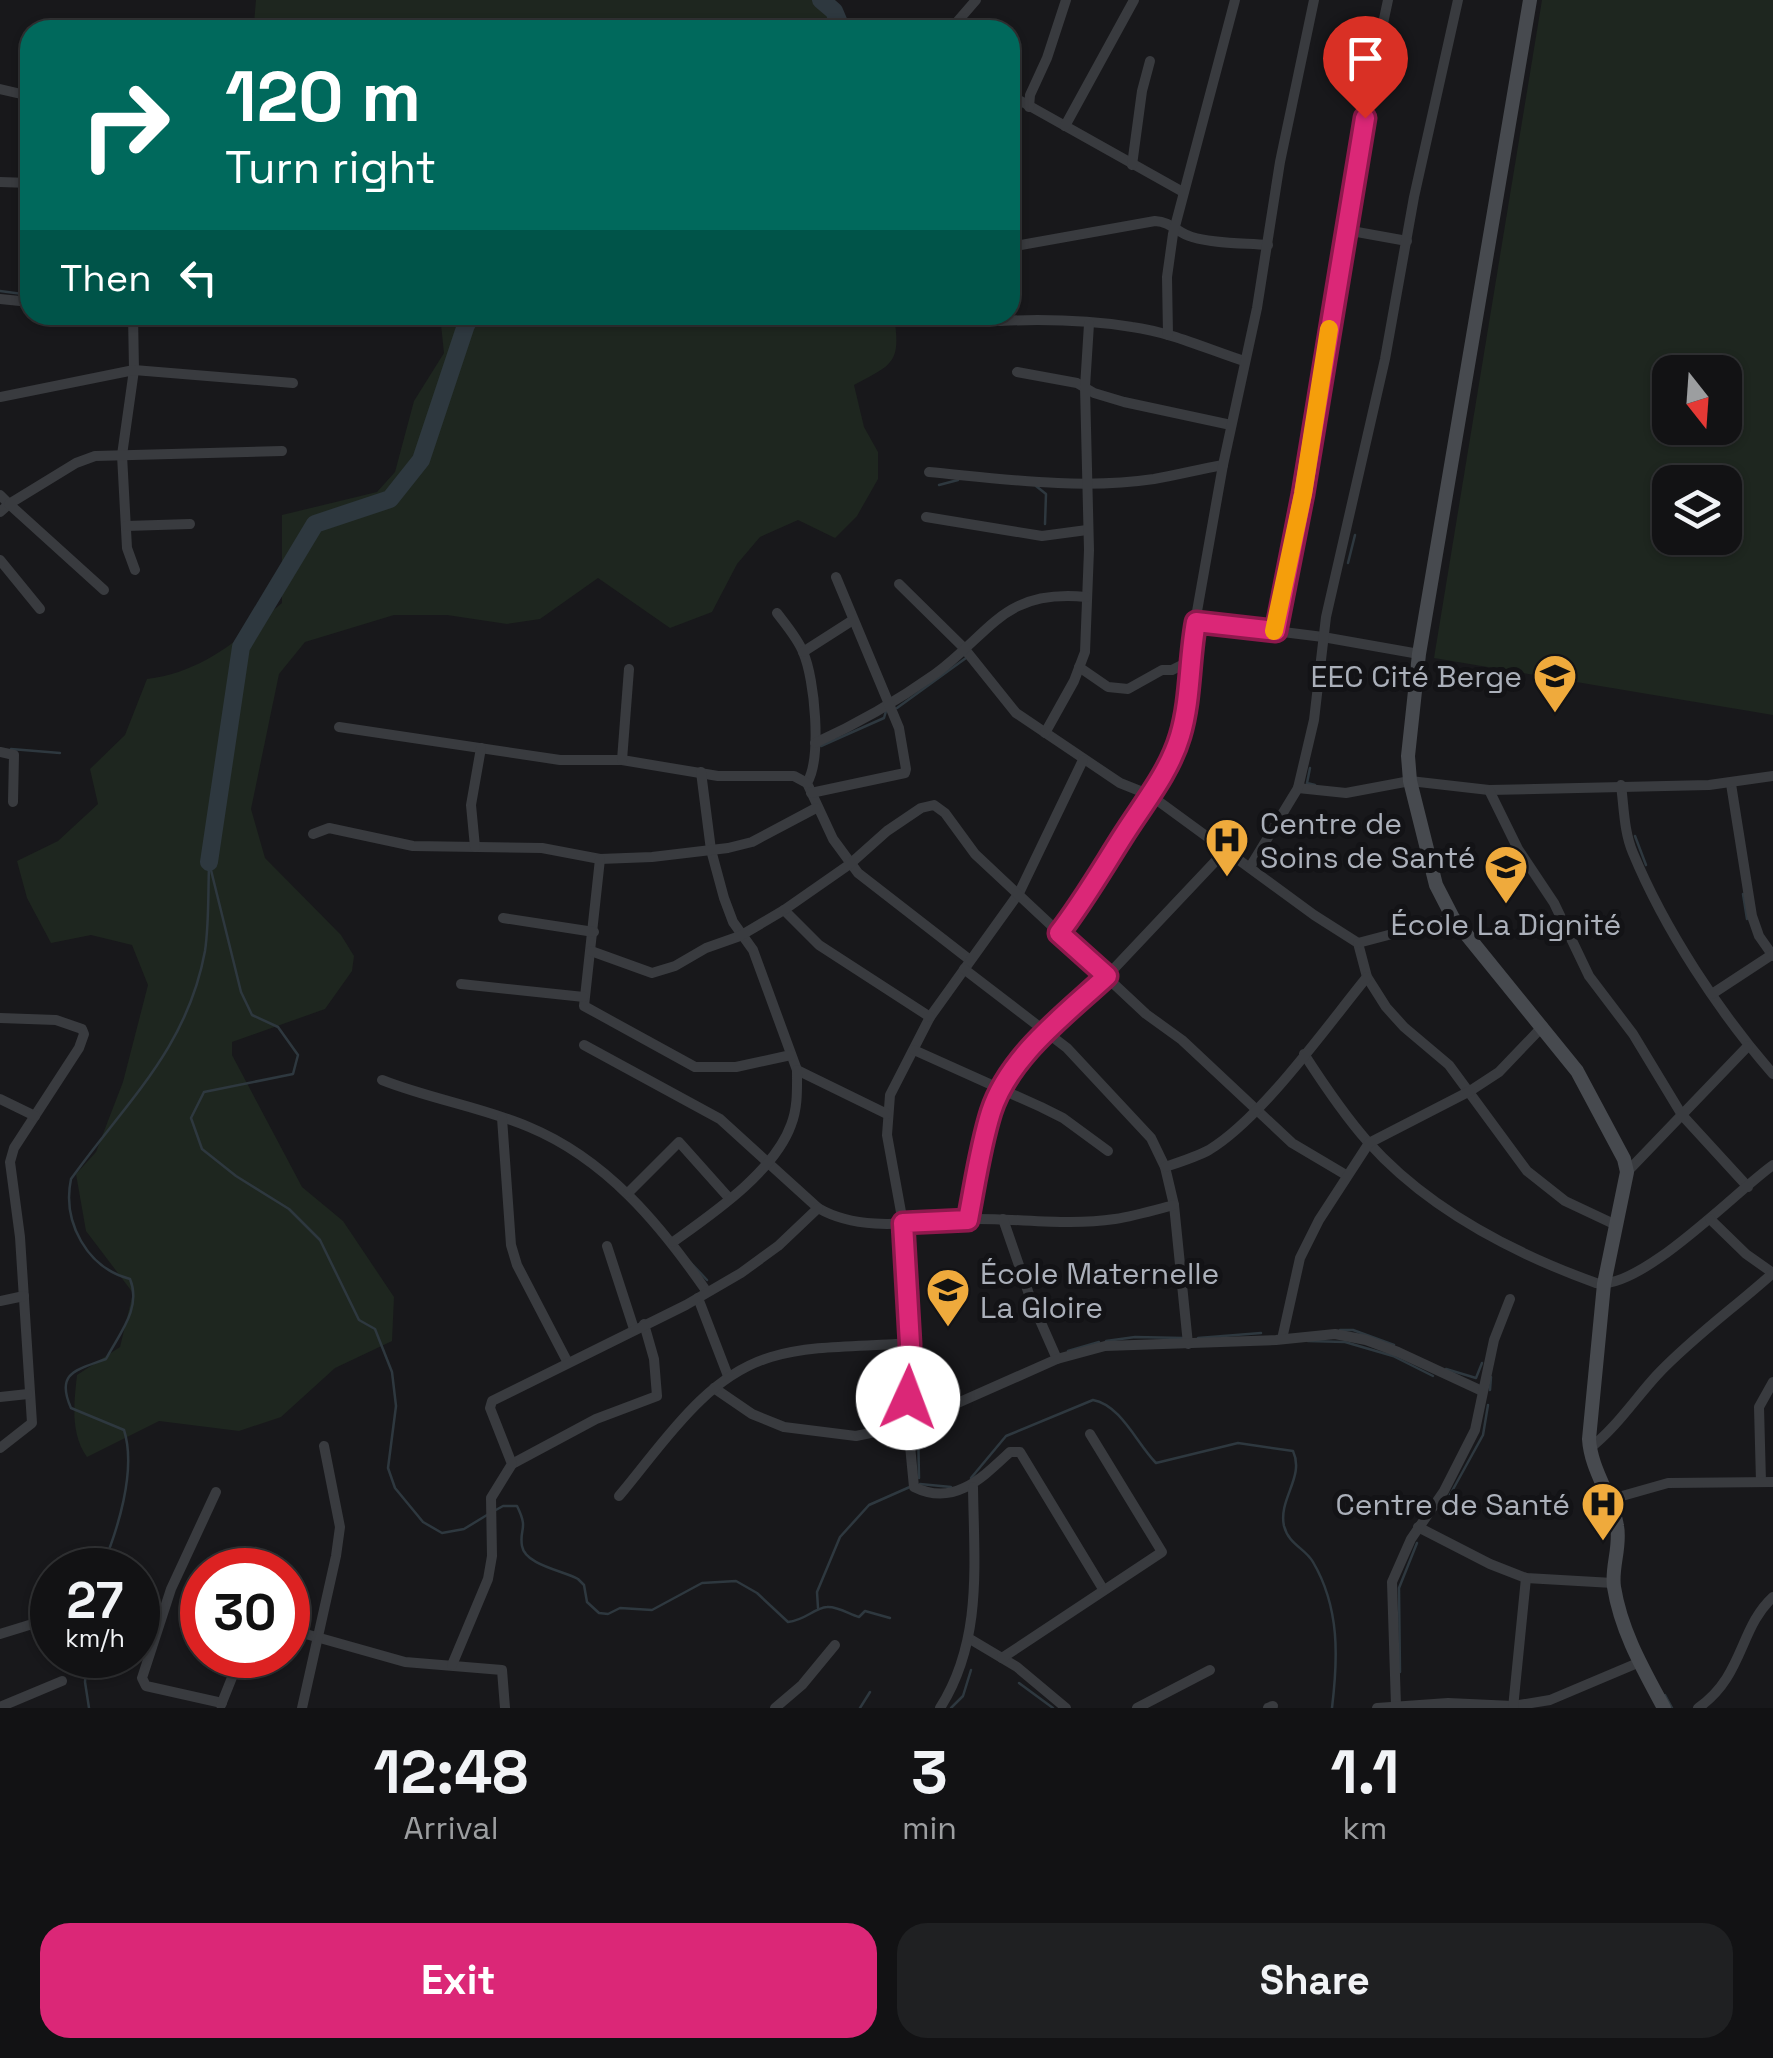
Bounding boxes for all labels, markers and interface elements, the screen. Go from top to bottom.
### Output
pin [1323,16,1408,119]
icon: arrive [1338,31,1393,86]
text: 120 m [225,52,421,141]
icon: right [60,60,190,190]
text: Turn right [225,139,436,196]
icon: left [171,250,226,305]
text: Then [60,254,151,302]
north arrow [1652,355,1742,445]
map controls [1652,355,1742,555]
button: layers [1652,465,1742,555]
school or university icon: EEC Cité Berge [1532,653,1578,714]
place label: EEC Cité Berge [1311,657,1522,696]
place label: Centre de Soins de Santé [1260,804,1476,877]
hospital icon: Centre de Soins de Santé [1204,817,1250,878]
school or university icon: École La Dignité [1483,844,1529,905]
place label: École La Dignité [1391,905,1621,944]
place label: École Maternelle La Gloire [980,1254,1219,1327]
school or university icon: École Maternelle La Gloire [925,1267,971,1328]
position arrow [856,1346,960,1450]
hospital icon: Centre de Santé [1580,1481,1626,1542]
place label: Centre de Santé [1336,1485,1570,1524]
speed limit sign: 30 [180,1548,310,1678]
text: 27 [67,1569,123,1633]
text: km/h [65,1622,125,1654]
text: 12:48 [374,1734,528,1811]
text: 3 [911,1734,948,1811]
text: 1.1 [1330,1734,1399,1811]
text: Arrival [403,1808,499,1848]
text: min [902,1808,957,1848]
text: km [1343,1808,1387,1848]
button: Exit [40,1923,877,2038]
button: Share [897,1923,1733,2038]

